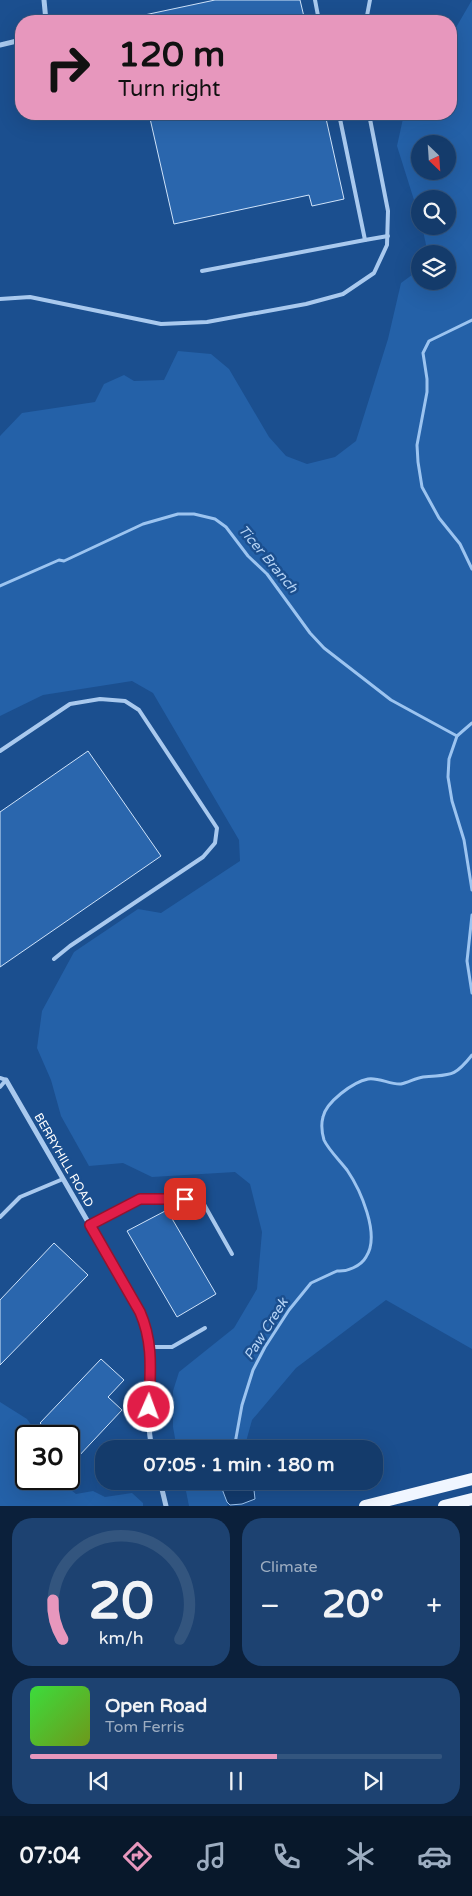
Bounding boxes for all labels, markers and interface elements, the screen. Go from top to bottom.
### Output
text: 120 m [118,34,225,76]
icon: right [35,35,100,100]
text: Turn right [118,76,220,102]
north arrow [411,135,456,180]
map controls [411,135,456,290]
button: search [411,190,456,235]
button: layers [411,245,456,290]
water label: Ticer Branch [235,522,302,597]
street label: BERRYHILL ROAD [31,1110,97,1210]
pin [164,1178,206,1220]
icon: arrive [171,1185,199,1213]
water label: Paw Creek [240,1294,292,1363]
position arrow [122,1380,174,1432]
speed limit sign: 30 [15,1425,80,1490]
text: 07:05 · 1 min · 180 m [143,1454,335,1476]
text: Climate [260,1557,318,1577]
text: 20 [88,1570,154,1633]
text: 20° [322,1582,384,1628]
text: − [260,1589,280,1623]
text: + [426,1589,442,1623]
text: km/h [99,1628,143,1649]
text: Open Road [105,1695,207,1717]
text: Tom Ferris [105,1717,184,1737]
icon: previous [85,1767,113,1795]
icon: pause [222,1767,250,1795]
icon: next [359,1767,387,1795]
icon: directions [120,1839,155,1874]
icon: music [194,1839,229,1874]
icon: phone [269,1839,304,1874]
icon: climate [343,1839,378,1874]
icon: car [417,1839,452,1874]
text: 07:04 [20,1843,81,1869]

